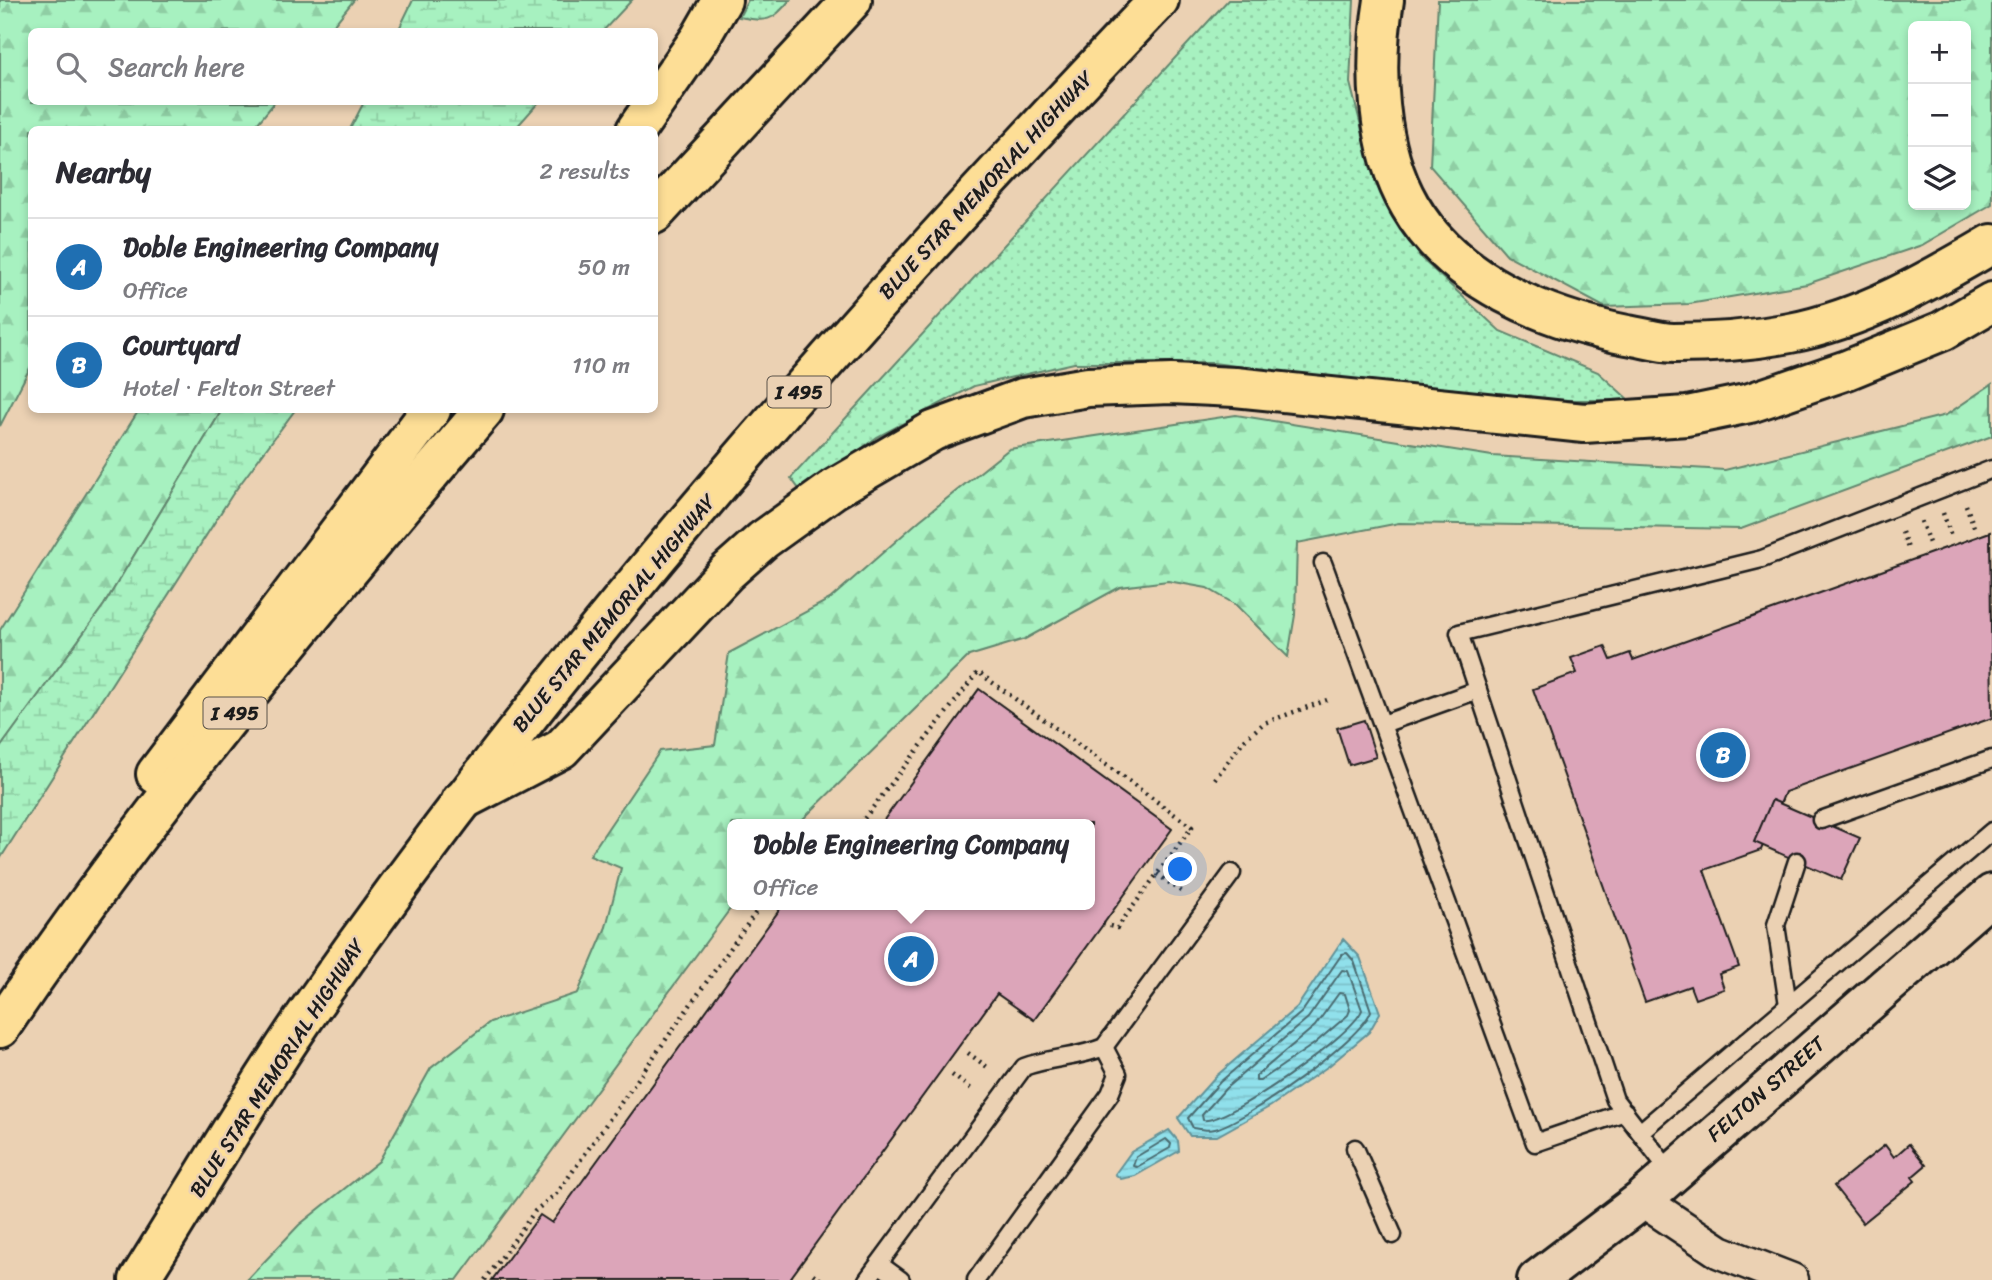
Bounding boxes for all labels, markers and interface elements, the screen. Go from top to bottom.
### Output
map controls [1908,21,1971,210]
button: + [1908,21,1971,84]
search box [28,28,658,105]
text: Search here [108,44,245,90]
icon: search [52,48,90,86]
street label: BLUE STAR MEMORIAL HIGHWAY [869,60,1104,309]
button: − [1908,84,1971,147]
text: Nearby [56,145,151,199]
button: layers [1908,147,1971,210]
text: 2 results [539,151,630,192]
text: Doble Engineering Company [123,224,438,270]
text: A [71,247,87,288]
text: 50 m [578,247,630,288]
text: Office [123,270,188,311]
text: Courtyard [123,322,239,368]
text: B [72,345,86,386]
text: 110 m [572,345,630,386]
text: Hotel · Felton Street [123,368,335,409]
road number: I 495 [768,376,830,408]
street label: BLUE STAR MEMORIAL HIGHWAY [502,484,727,741]
road number: I 495 [204,698,266,728]
pin: B [1700,729,1746,781]
popup [727,819,1095,910]
text: Doble Engineering Company [753,821,1069,867]
your location [1163,852,1197,886]
text: Office [753,867,818,908]
street label: BLUE STAR MEMORIAL HIGHWAY [179,930,376,1205]
pin: A [888,933,934,985]
street label: FELTON STREET [1698,1025,1836,1152]

